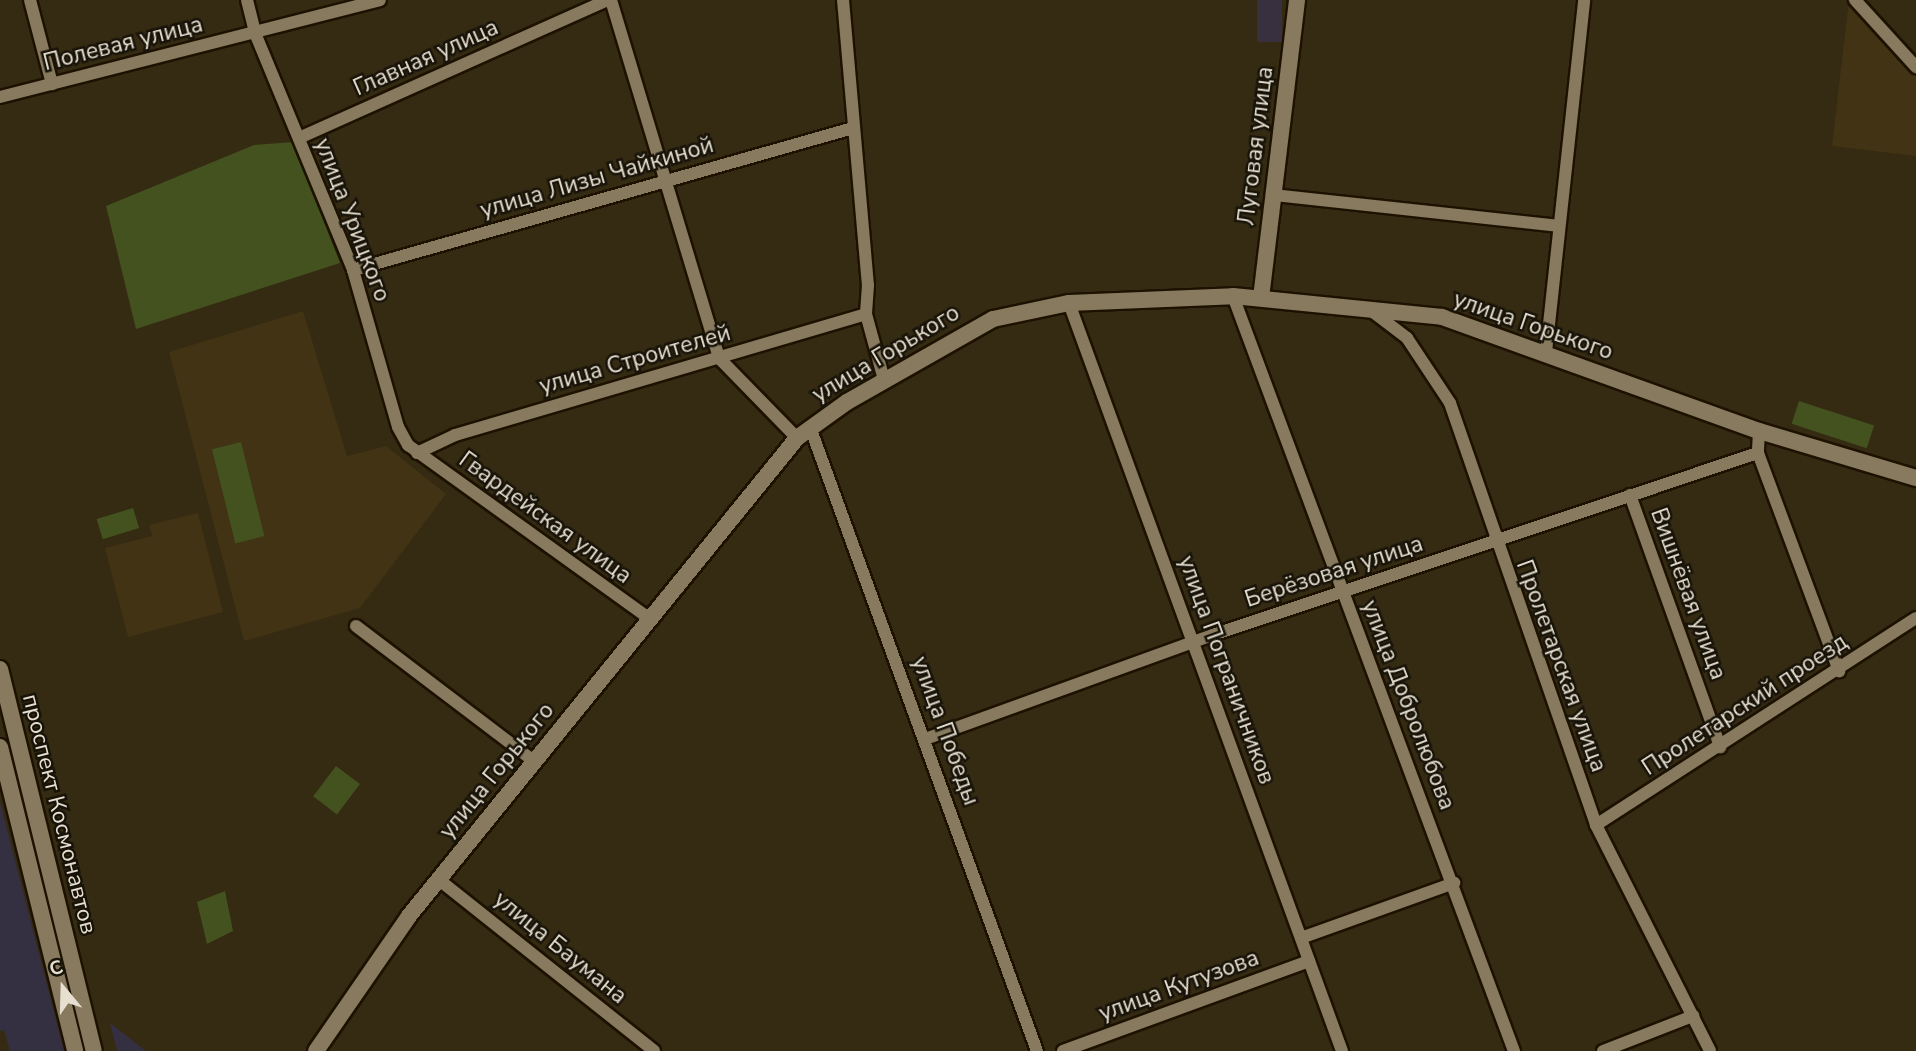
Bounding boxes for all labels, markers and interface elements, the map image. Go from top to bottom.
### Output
street label: Полевая улица [40,11,206,77]
street label: Главная улица [349,14,503,102]
street label: Луговая улица [1233,65,1279,227]
street label: улица Лизы Чайкиной [477,131,717,225]
street label: улица Урицкого [308,134,396,306]
street label: улица Горького [1450,286,1616,366]
street label: улица Горького [807,299,965,409]
street label: улица Строителей [536,320,734,400]
street label: Гвардейская улица [453,446,637,590]
street label: Вишнёвая улица [1644,504,1732,684]
street label: Берёзовая улица [1241,530,1427,614]
street label: улица Пограничников [1172,552,1280,788]
street label: Пролетарская улица [1510,556,1612,776]
street label: улица Добролюбова [1355,596,1461,814]
street label: Пролетарский проезд [1637,628,1853,782]
street label: улица Победы [905,653,985,809]
street label: проспект Космонавтов [16,691,102,937]
street label: улица Горького [434,697,560,845]
street label: улица Баумана [488,886,632,1010]
street label: улица Кутузова [1095,944,1263,1028]
north arrow [28,953,98,1023]
text: С [46,954,66,983]

